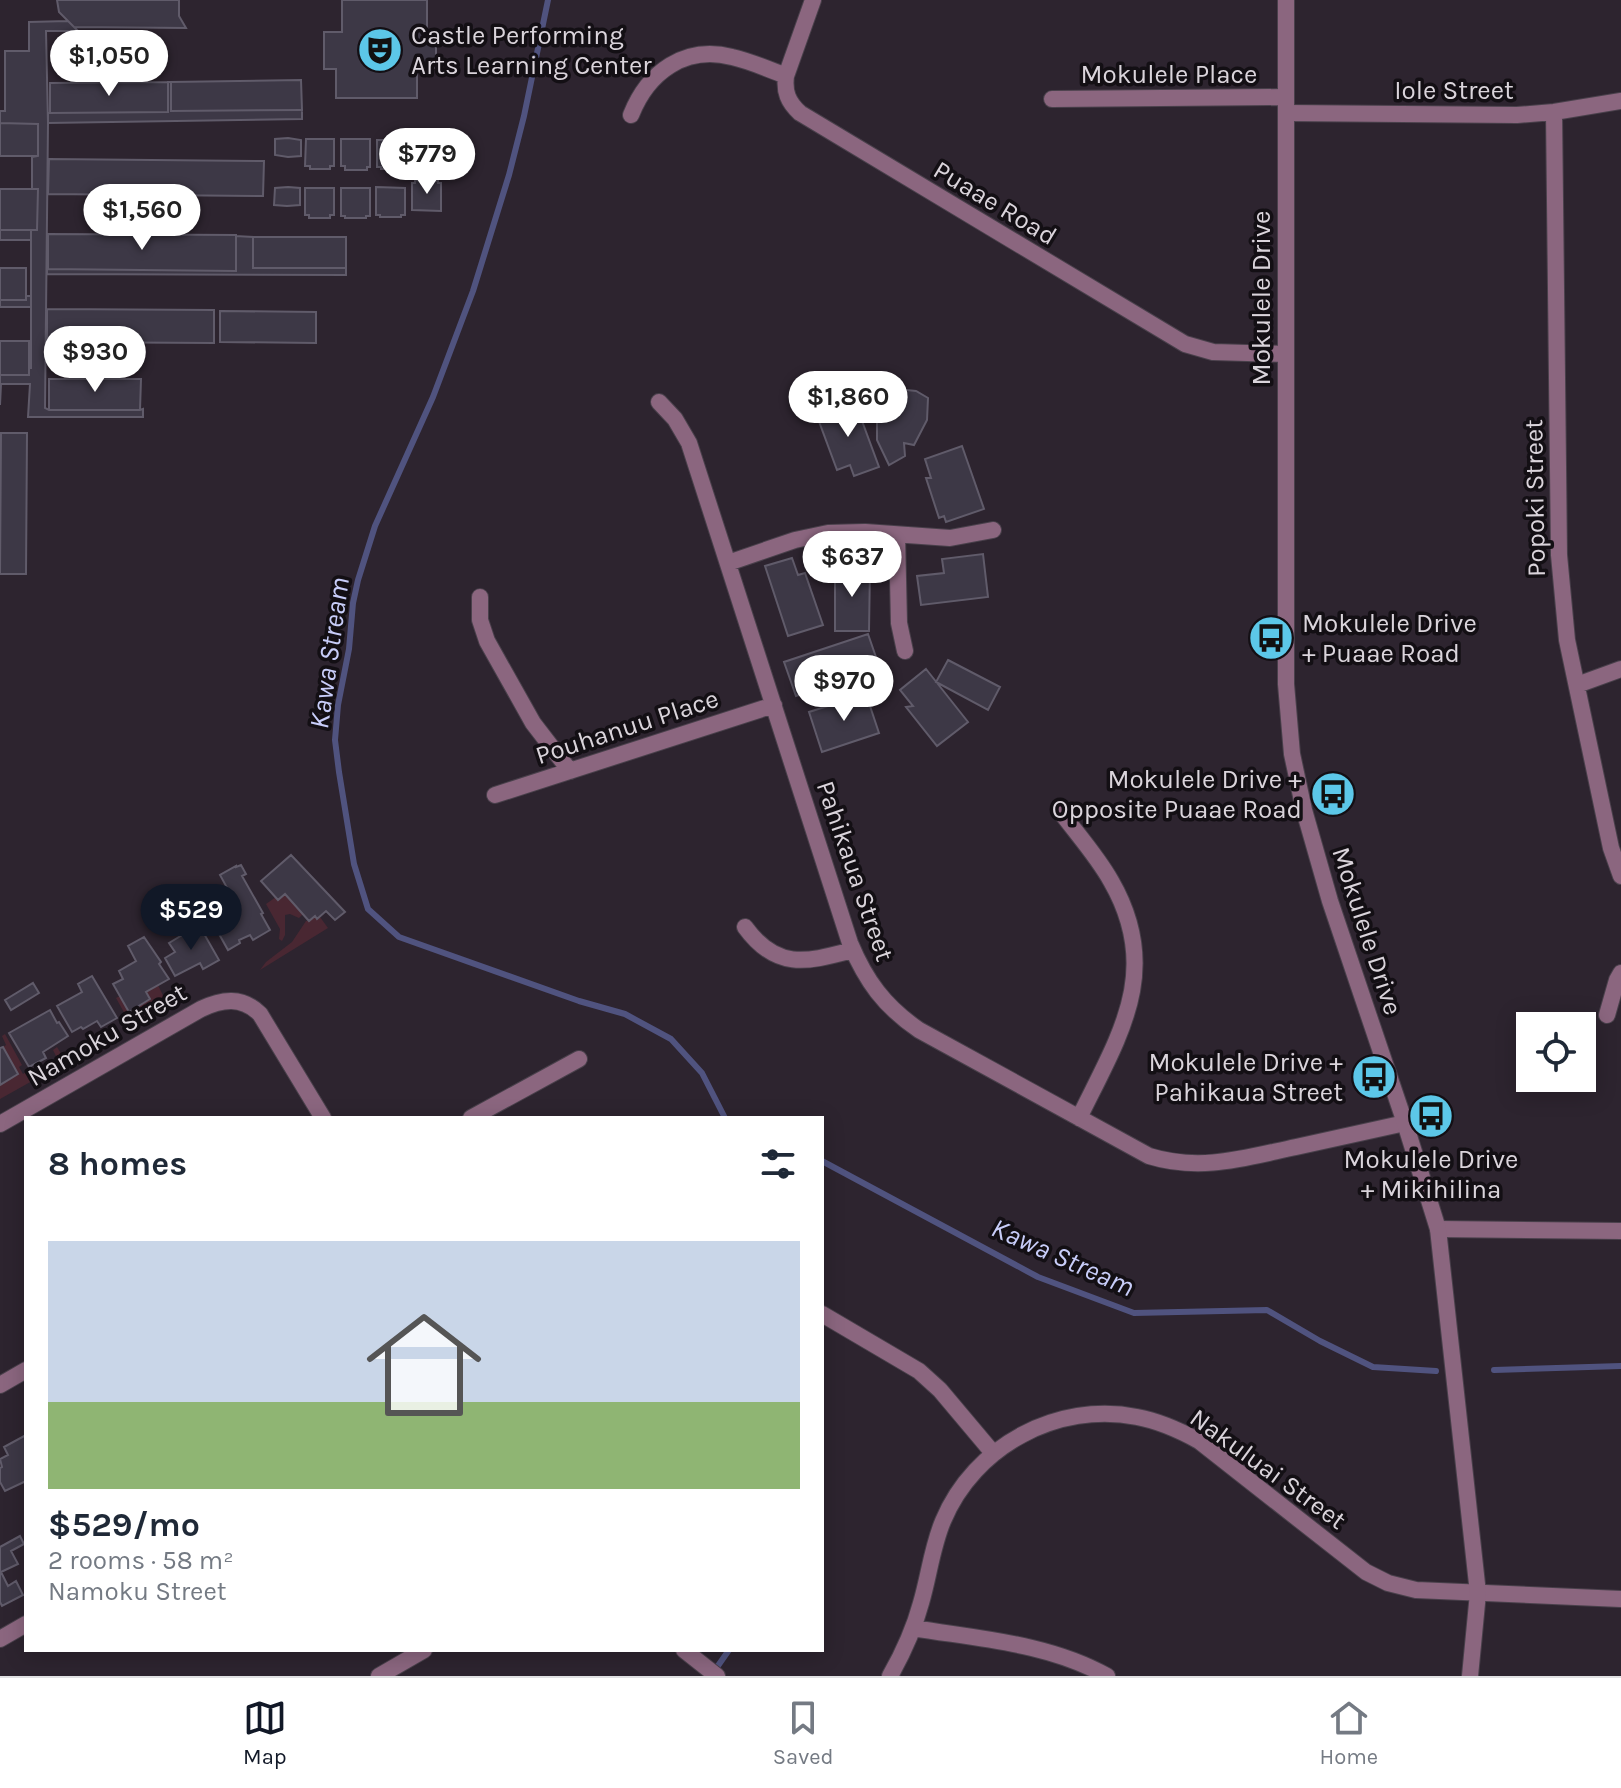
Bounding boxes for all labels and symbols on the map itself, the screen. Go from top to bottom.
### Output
place label: Castle Performing Arts Learning Center [411,20,652,81]
theatre icon: Castle Performing Arts Learning Center [356,26,404,74]
pin: $1,050 [44,30,174,98]
street label: Mokulele Place [1081,59,1257,90]
street label: Iole Street [1394,75,1514,106]
pin: $779 [380,128,474,196]
street label: Puaae Road [928,154,1062,252]
pin: $1,560 [77,184,207,252]
street label: Mokulele Drive [1246,211,1277,385]
pin: $930 [48,326,142,394]
pin: $1,860 [783,371,913,439]
street label: Popoki Street [1518,419,1552,577]
pin: $637 [805,531,899,599]
water label: Kawa Stream [302,575,356,731]
place label: Mokulele Drive + Puaae Road [1302,608,1477,669]
bus stop icon: Mokulele Drive + Puaae Road [1247,614,1295,662]
pin: $970 [797,655,891,723]
street label: Pouhanuu Place [532,683,722,771]
place label: Mokulele Drive + Opposite Puaae Road [1052,764,1302,825]
bus stop icon: Mokulele Drive + Opposite Puaae Road [1309,770,1357,818]
street label: Pahikaua Street [810,777,900,965]
street label: Mokulele Drive [1325,843,1409,1019]
pin: $529 [144,884,238,952]
street label: Namoku Street [22,977,192,1093]
place label: Mokulele Drive + Pahikaua Street [1148,1047,1343,1108]
bus stop icon: Mokulele Drive + Pahikaua Street [1350,1053,1398,1101]
bus stop icon: Mokulele Drive + Mikihilina [1407,1092,1455,1140]
place label: Mokulele Drive + Mikihilina [1344,1144,1518,1205]
water label: Kawa Stream [987,1211,1139,1303]
street label: Nakuluai Street [1184,1402,1352,1536]

